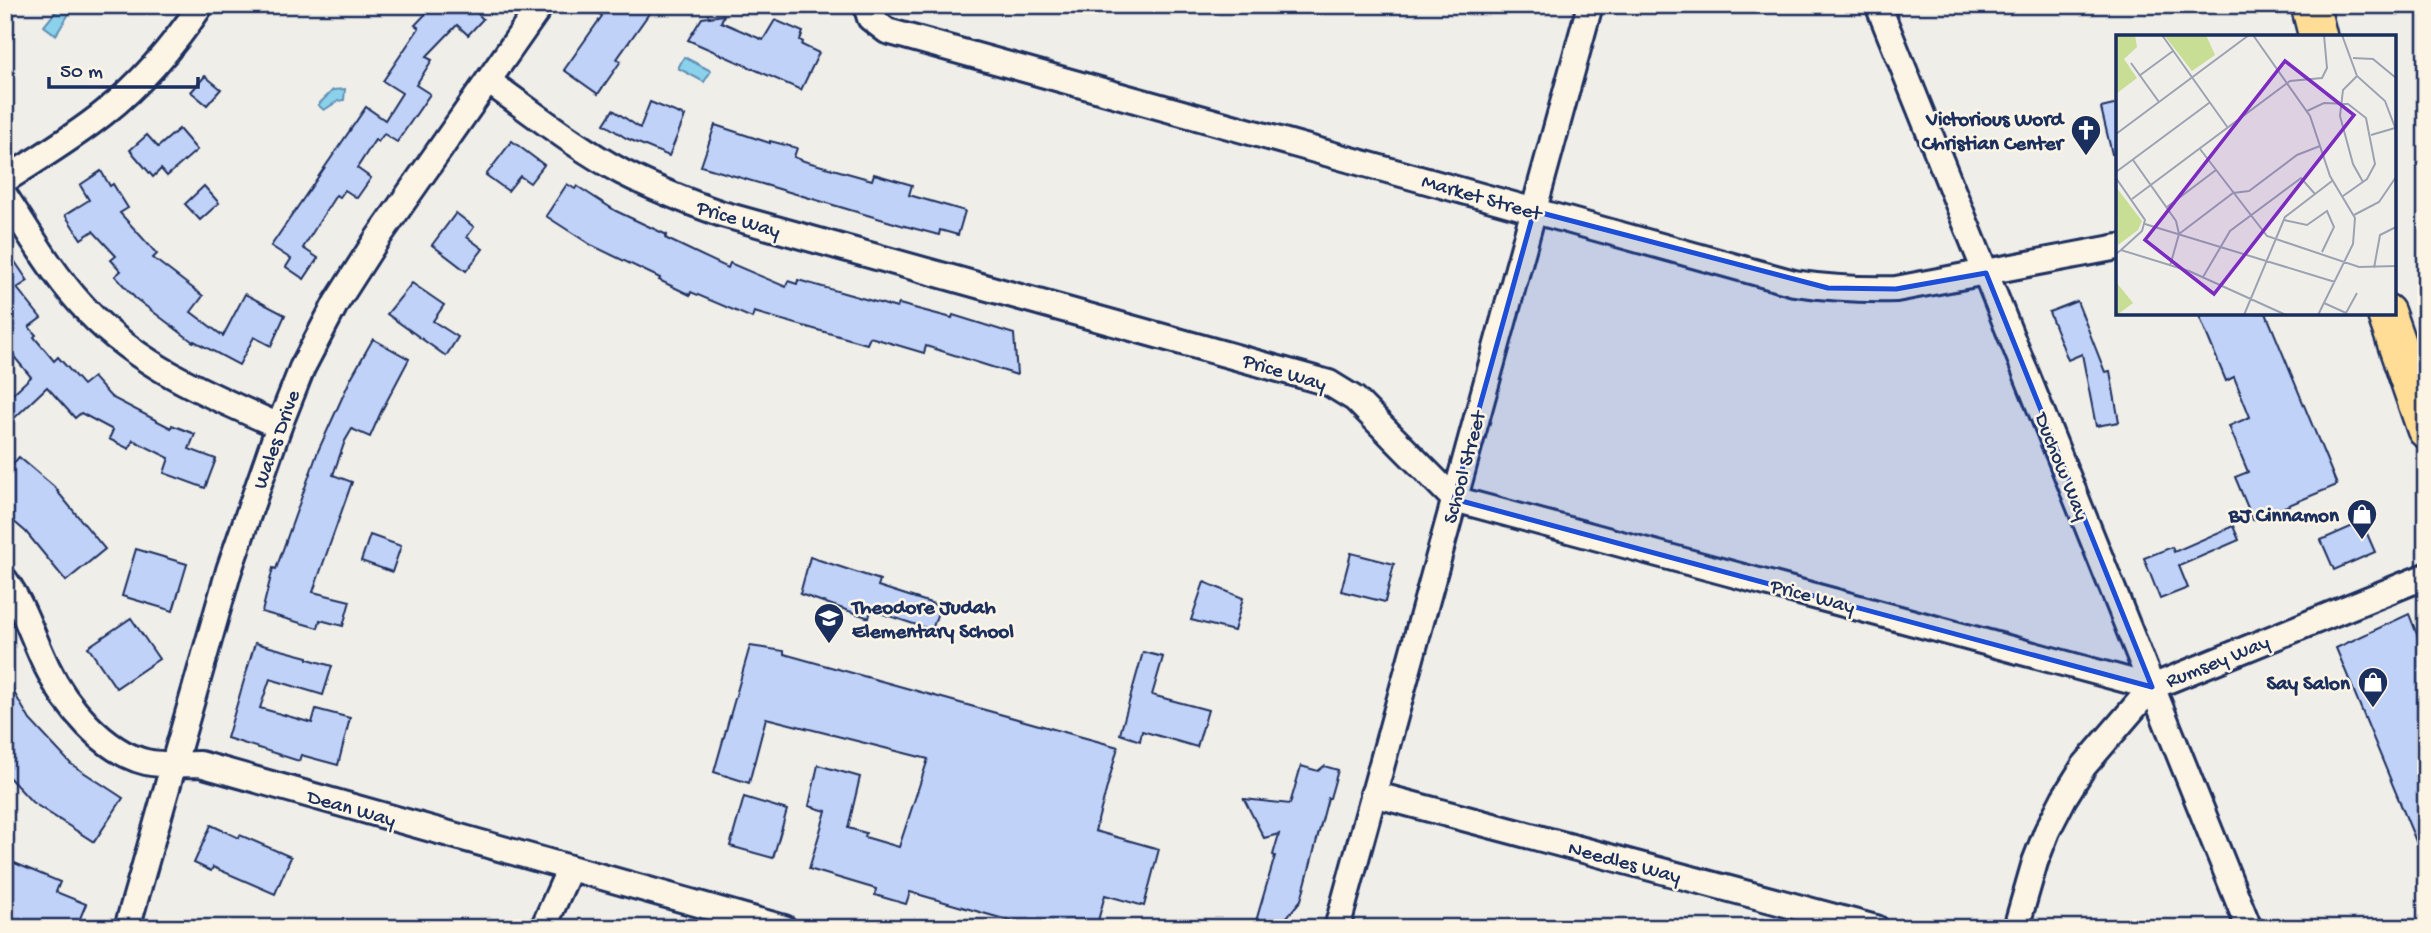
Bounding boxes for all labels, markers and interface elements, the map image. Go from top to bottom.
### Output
inset map [2116,35,2396,315]
scale bar [49,46,198,90]
text: 50 m [60,61,103,86]
place label: Victorious Word Christian Center [1921,109,2066,158]
church icon: Victorious Word Christian Center [2069,113,2103,157]
street label: Market Street [1418,170,1546,229]
street label: Price Way [692,196,783,246]
street label: Price Way [1238,349,1329,399]
street label: Wales Drive [249,386,308,493]
street label: School Street [1439,407,1494,527]
street label: Duchow Way [2026,408,2093,525]
shop icon: BJ Cinnamon [2345,497,2379,541]
place label: BJ Cinnamon [2228,505,2340,530]
street label: Price Way [1766,575,1857,622]
place label: Theodore Judah Elementary School [850,597,1014,646]
school or university icon: Theodore Judah Elementary School [812,601,846,645]
street label: Rumsey Way [2163,631,2274,695]
shop icon: Say Salon [2356,665,2390,709]
place label: Say Salon [2266,673,2351,698]
street label: Dean Way [302,785,398,835]
street label: Needles Way [1565,837,1683,891]

